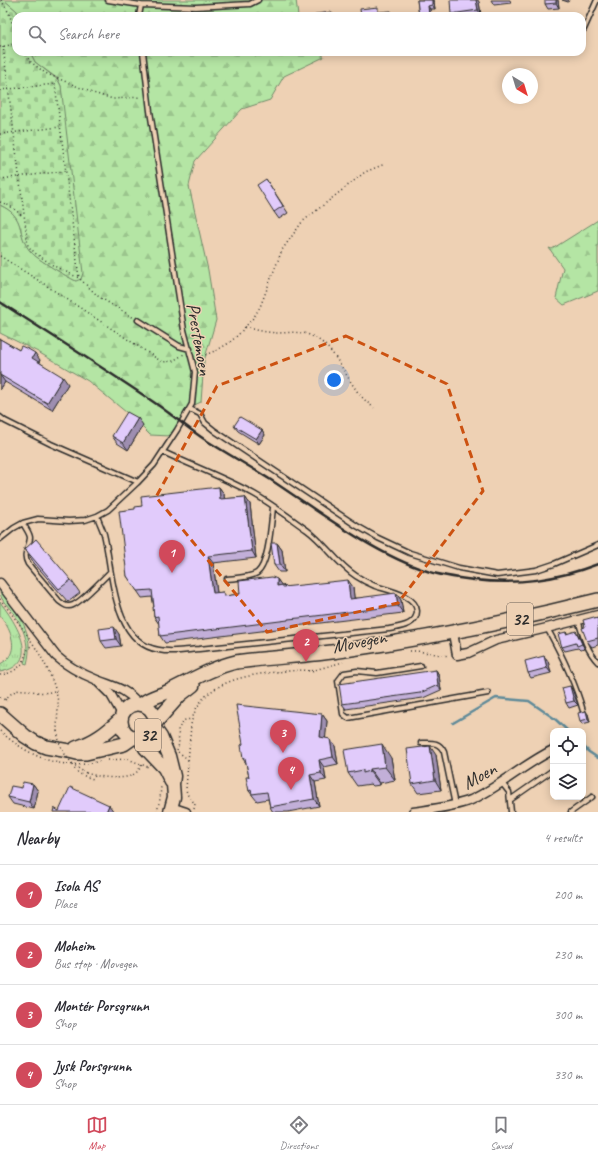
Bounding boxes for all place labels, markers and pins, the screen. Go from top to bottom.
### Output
pin: 1 [159,540,185,573]
pin: 2 [293,629,319,662]
pin: 3 [270,720,296,753]
pin: 4 [278,757,304,790]

